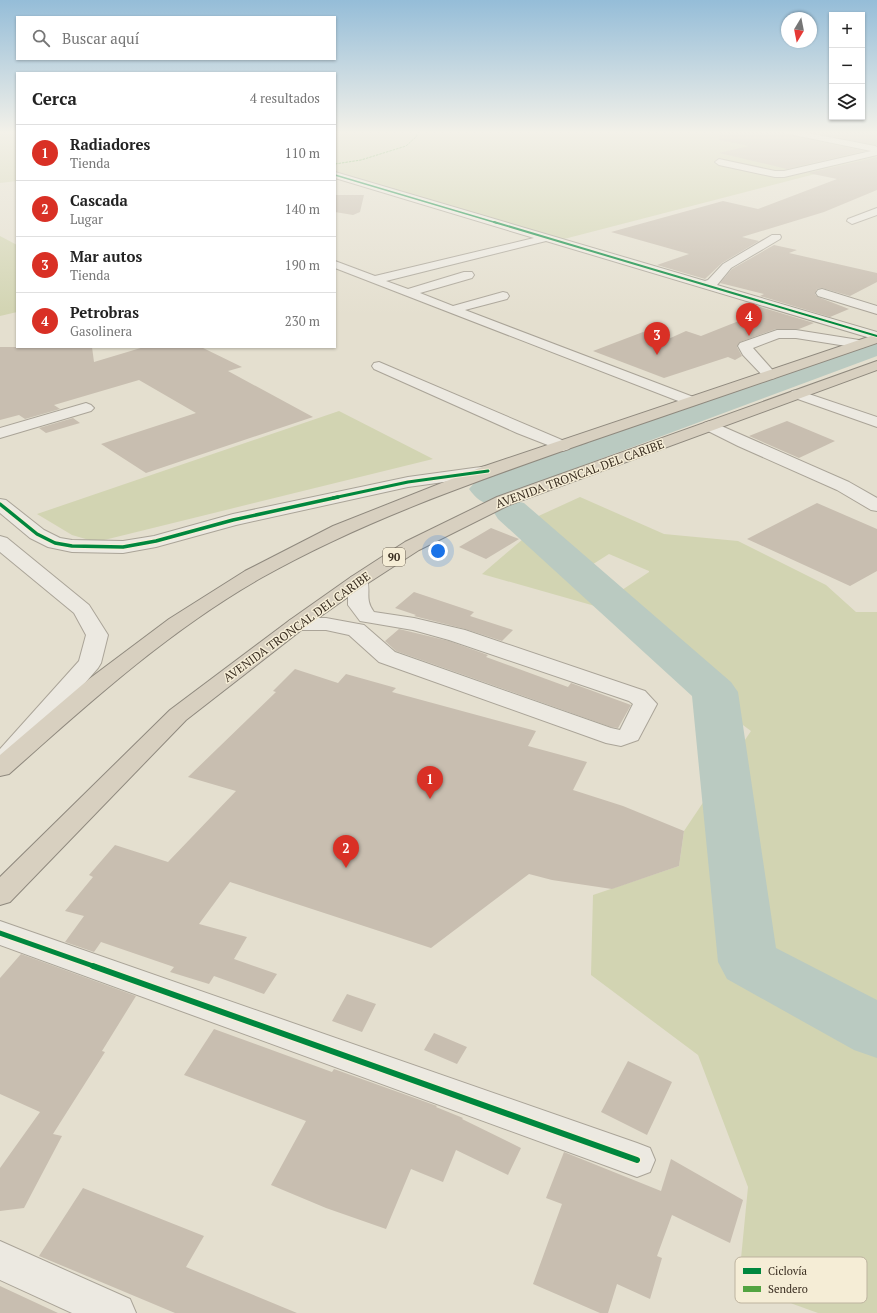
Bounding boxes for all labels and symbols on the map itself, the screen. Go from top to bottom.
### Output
north arrow [781,12,817,48]
pin: 4 [736,303,762,336]
pin: 3 [644,322,670,355]
street label: AVENIDA TRONCAL DEL CARIBE [494,436,666,511]
your location [428,541,448,561]
road number: 90 [383,548,405,566]
street label: AVENIDA TRONCAL DEL CARIBE [220,568,373,685]
pin: 1 [417,766,443,799]
pin: 2 [333,835,359,868]
legend [735,1257,867,1303]
text: Ciclovía [768,1264,808,1278]
text: Sendero [768,1282,808,1296]

